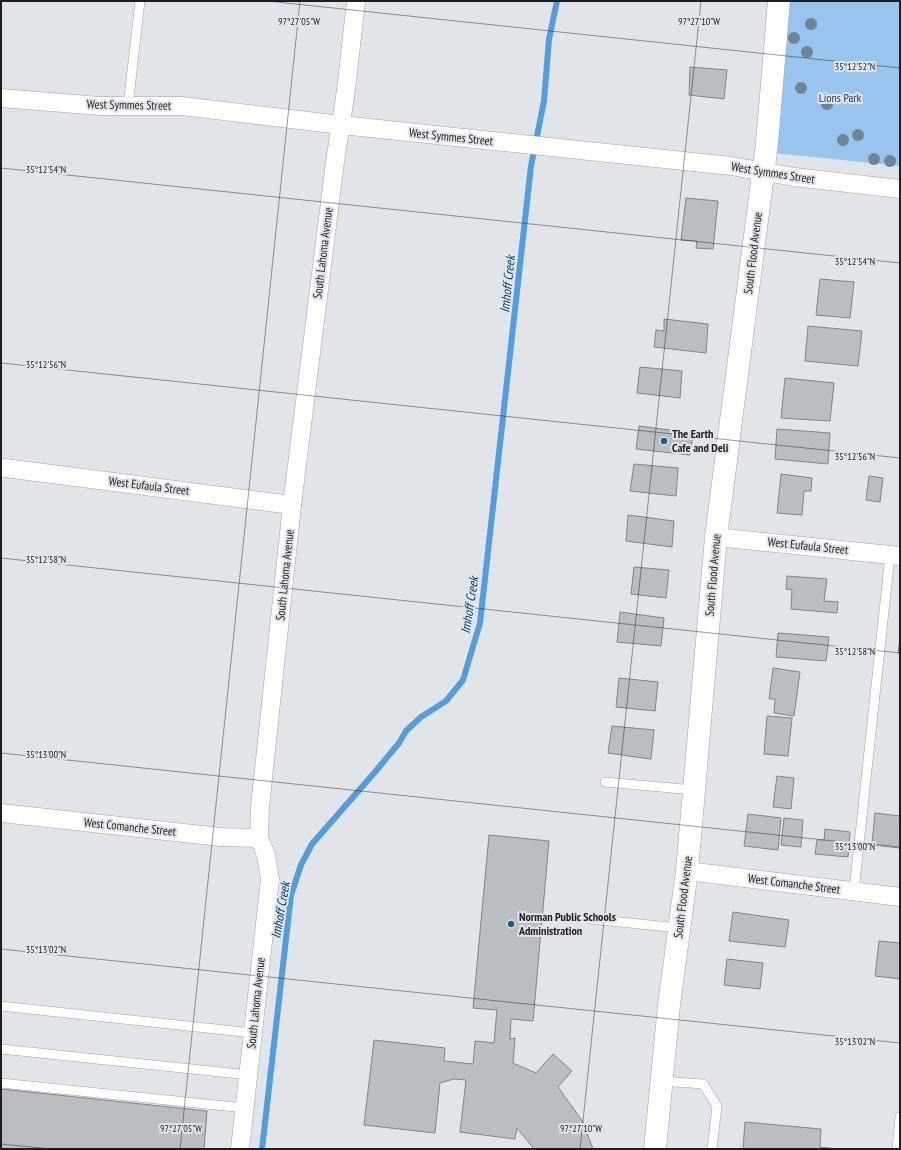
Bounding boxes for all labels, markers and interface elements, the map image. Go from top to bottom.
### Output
text: 97°27'05"W [278,15,320,28]
text: 97°27'10"W [678,15,720,28]
text: 35°12'52"N [835,60,875,73]
park label: Lions Park [819,90,862,105]
street label: West Symmes Street [87,96,172,113]
street label: West Symmes Street [408,125,494,148]
street label: West Symmes Street [730,159,816,187]
text: 35°12'54"N [26,163,66,176]
street label: South Lahoma Avenue [309,206,336,299]
street label: South Flood Avenue [740,211,765,295]
water label: Imhoff Creek [496,253,519,313]
text: 35°12'54"N [835,255,875,268]
text: 35°12'56"N [26,358,66,371]
place label: The Earth Cafe and Deli [672,426,729,455]
marker: The Earth Cafe and Deli [659,436,669,446]
text: 35°12'56"N [835,450,875,463]
street label: West Eufaula Street [108,473,191,498]
street label: South Lahoma Avenue [272,528,297,621]
street label: South Flood Avenue [701,533,724,617]
street label: West Eufaula Street [767,534,850,557]
text: 35°12'58"N [26,553,66,566]
water label: Imhoff Creek [457,574,483,635]
text: 35°12'58"N [835,645,875,658]
text: 35°13'00"N [26,748,66,761]
street label: West Comanche Street [83,814,178,839]
text: 35°13'00"N [835,840,875,853]
street label: South Flood Avenue [670,855,695,939]
street label: West Comanche Street [747,870,842,897]
water label: Imhoff Creek [267,879,294,940]
place label: Norman Public Schools Administration [518,909,616,938]
marker: Norman Public Schools Administration [506,919,516,929]
text: 35°13'02"N [26,943,66,956]
street label: South Lahoma Avenue [243,956,268,1049]
text: 35°13'02"N [835,1035,875,1048]
text: 97°27'05"W [160,1122,202,1135]
text: 97°27'10"W [560,1122,602,1135]

